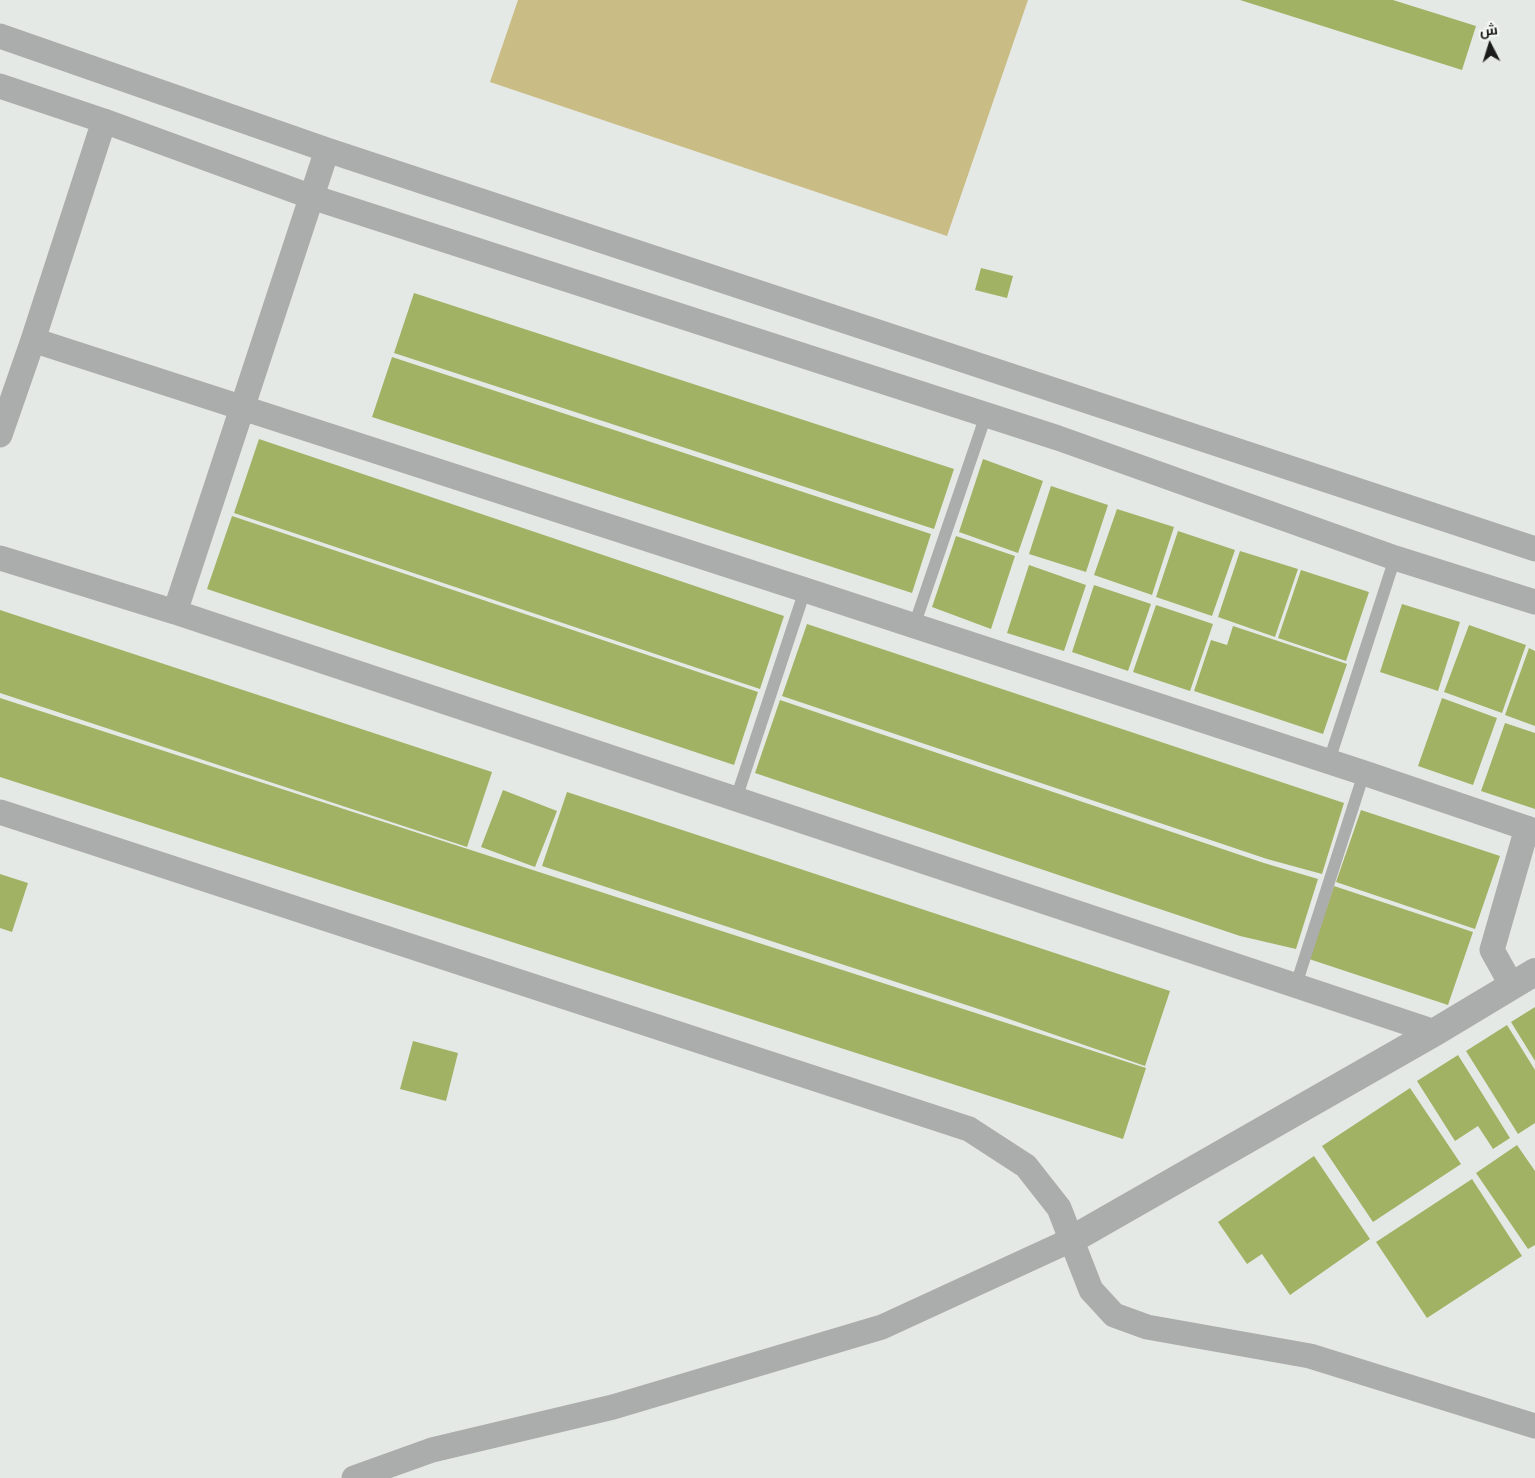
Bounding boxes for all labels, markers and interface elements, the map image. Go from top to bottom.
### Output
text: ش [1479,19,1498,40]
north arrow [1465,20,1515,70]

